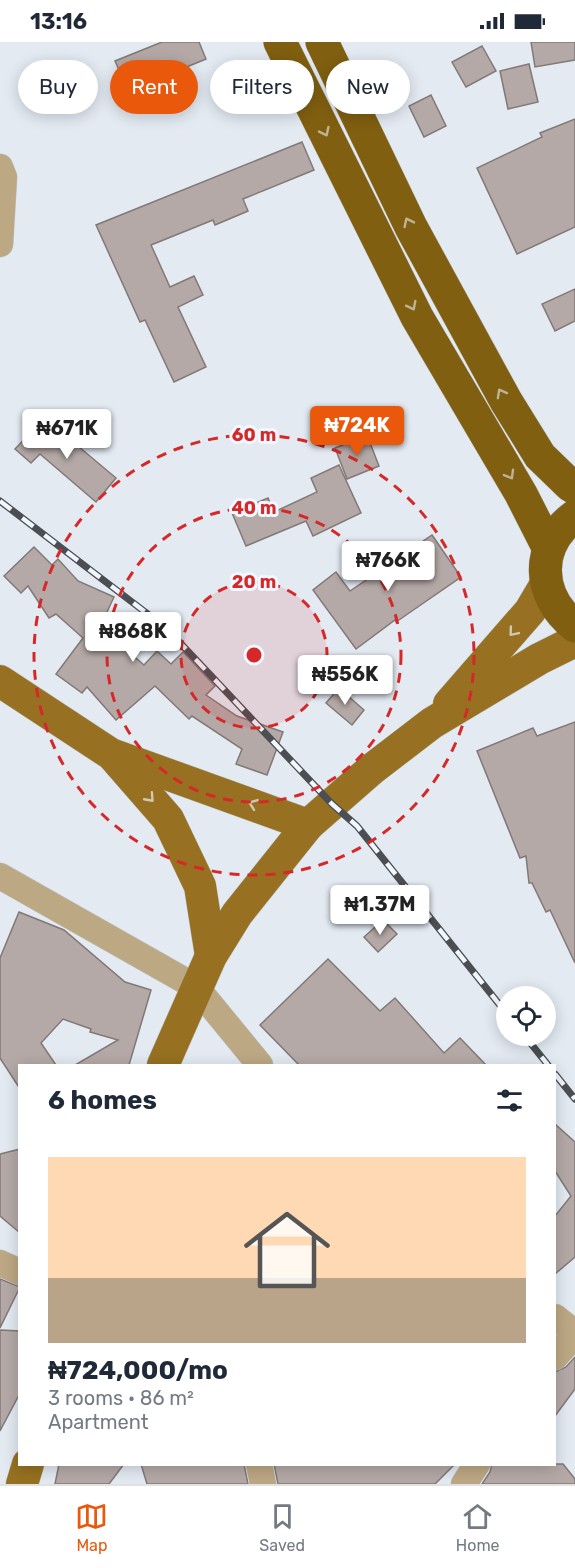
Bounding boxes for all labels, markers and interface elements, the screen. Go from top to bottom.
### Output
text: 13:16 [30,8,87,35]
chip: Buy [18,60,98,114]
chip: Rent [110,60,198,114]
chip: Filters [210,60,314,114]
chip: New [326,60,410,114]
one-way arrow [318,126,329,136]
one-way arrow [404,218,415,228]
one-way arrow [405,300,416,311]
one-way arrow [497,389,508,399]
pin: ₦724K [315,406,399,457]
pin: ₦671K [25,409,109,460]
text: ₦724K [324,413,390,437]
text: ₦671K [36,416,98,440]
text: 60 m [232,424,276,446]
one-way arrow [503,469,514,479]
text: 40 m [232,497,276,519]
pin: ₦766K [346,541,430,592]
text: ₦766K [356,548,420,572]
text: 20 m [232,571,276,593]
pin: ₦868K [91,612,175,663]
text: ₦868K [99,619,167,643]
one-way arrow [509,625,520,636]
centre of rings [244,645,264,665]
pin: ₦556K [303,655,387,706]
text: ₦556K [312,662,378,686]
one-way arrow [143,791,154,802]
one-way arrow [248,799,258,812]
pin: ₦1.37M [331,885,429,936]
text: ₦1.37M [344,892,416,916]
map controls [496,986,556,1046]
button: locate [496,986,556,1046]
icon: filters [493,1084,526,1117]
text: 6 homes [48,1085,157,1116]
icon: home [233,1196,341,1304]
text: ₦724,000/mo [48,1355,228,1386]
text: 3 rooms · 86 m² [48,1386,194,1410]
text: Apartment [48,1410,149,1434]
tab: Map [75,1500,108,1555]
tab: Saved [259,1500,305,1555]
tab: Home [456,1500,500,1555]

